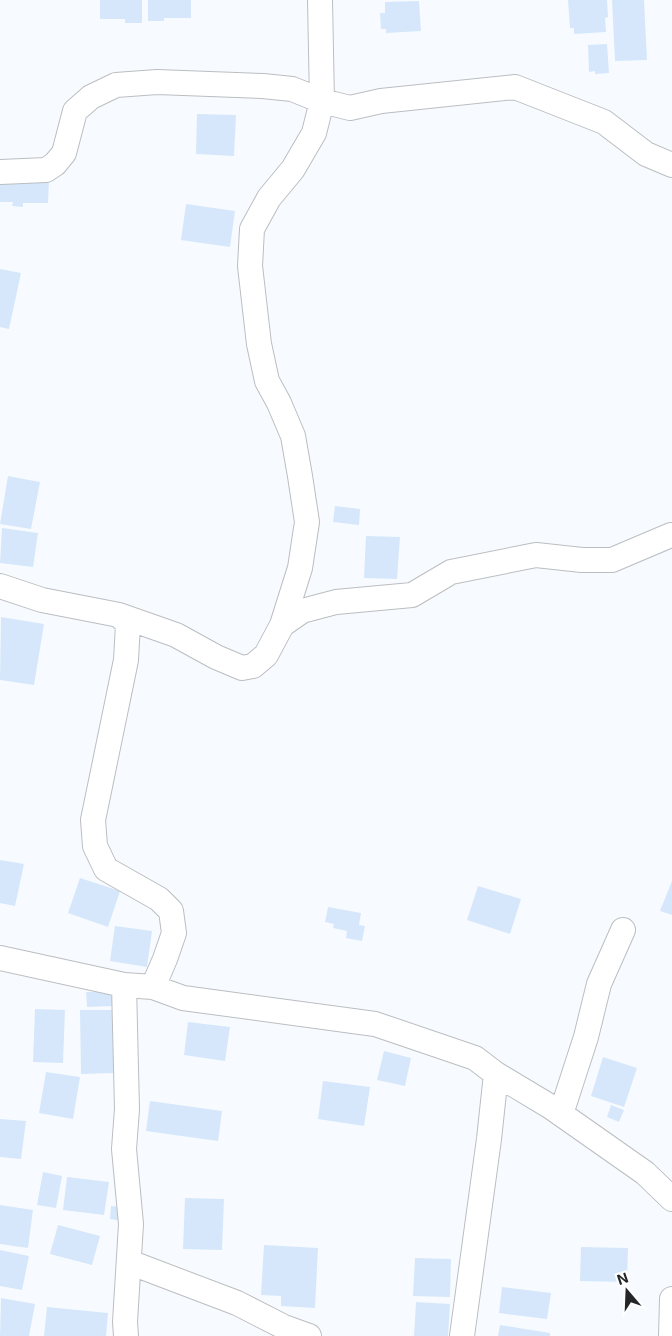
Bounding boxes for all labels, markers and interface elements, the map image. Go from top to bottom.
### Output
north arrow [602,1266,652,1316]
text: N [615,1268,630,1288]

